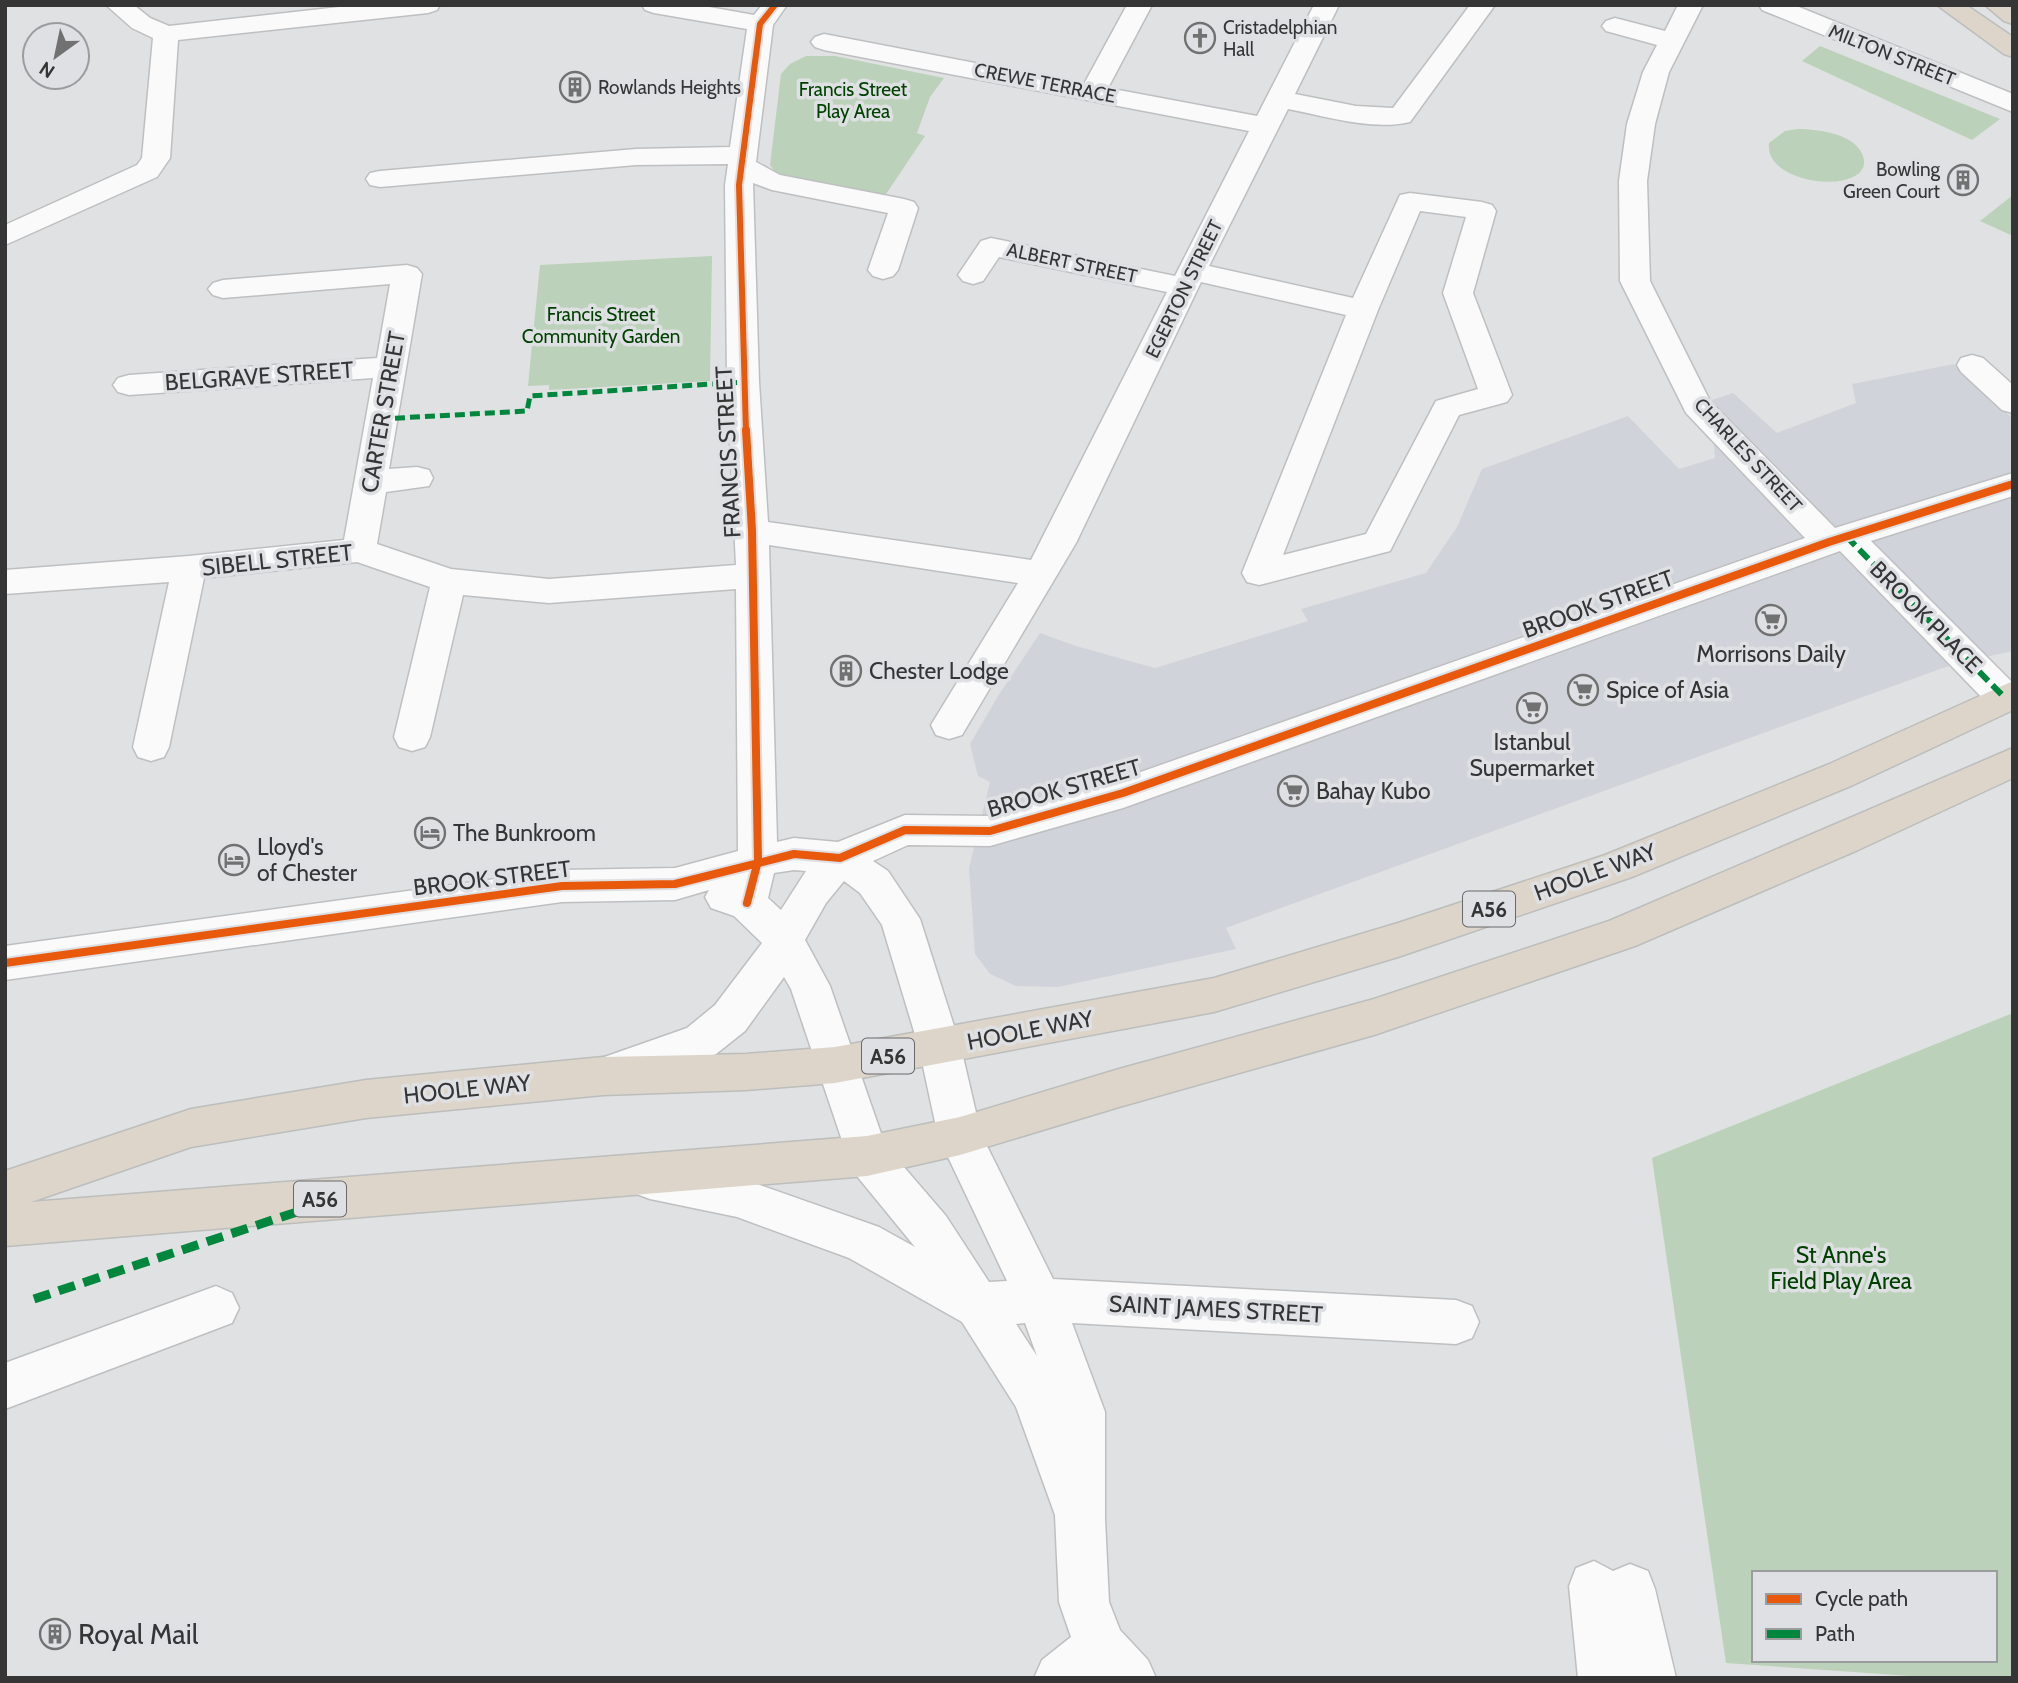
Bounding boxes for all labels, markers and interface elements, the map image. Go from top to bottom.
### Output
place label: Cristadelphian Hall [1223,16,1337,61]
street label: MILTON STREET [1825,19,1959,91]
north arrow [21,21,91,91]
church icon: Cristadelphian Hall [1183,21,1217,55]
text: N [35,57,59,83]
street label: CREWE TERRACE [972,58,1118,108]
building icon: Rowlands Heights [558,70,592,104]
place label: Rowlands Heights [598,76,741,99]
park label: Francis Street Play Area [799,78,908,123]
place label: Bowling Green Court [1843,158,1941,203]
building icon: Bowling Green Court [1946,163,1980,197]
street label: EGERTON STREET [1141,216,1227,362]
street label: ALBERT STREET [1005,238,1139,288]
park label: Francis Street Community Garden [522,303,680,348]
street label: CARTER STREET [355,329,411,495]
street label: BELGRAVE STREET [164,355,354,397]
street label: FRANCIS STREET [710,365,746,539]
street label: CHARLES STREET [1689,393,1807,517]
street label: SIBELL STREET [200,538,354,582]
street label: BROOK PLACE [1864,555,1988,679]
street label: BROOK STREET [1519,564,1677,644]
supermarket icon: Morrisons Daily [1754,603,1788,637]
place label: Morrisons Daily [1696,640,1846,668]
building icon: Chester Lodge [829,654,863,688]
place label: Chester Lodge [869,657,1009,685]
supermarket icon: Spice of Asia [1566,673,1600,707]
place label: Spice of Asia [1606,676,1729,704]
supermarket icon: Istanbul Supermarket [1515,691,1549,725]
place label: Istanbul Supermarket [1469,728,1595,782]
street label: BROOK STREET [984,753,1144,823]
supermarket icon: Bahay Kubo [1276,774,1310,808]
place label: Bahay Kubo [1316,777,1431,805]
hotel icon: The Bunkroom [413,816,447,850]
place label: The Bunkroom [453,819,596,847]
place label: Lloyd's of Chester [257,833,358,887]
street label: HOOLE WAY [1530,837,1661,907]
hotel icon: Lloyd's of Chester [217,843,251,877]
street label: BROOK STREET [412,854,572,902]
road number: A56 [1463,892,1515,926]
street label: HOOLE WAY [965,1004,1096,1056]
road number: A56 [862,1038,914,1074]
street label: HOOLE WAY [402,1068,533,1110]
road number: A56 [294,1182,346,1216]
park label: St Anne's Field Play Area [1770,1241,1912,1295]
street label: SAINT JAMES STREET [1108,1289,1324,1329]
legend [1752,1571,1997,1662]
text: Cycle path [1815,1586,1908,1611]
building icon: Royal Mail [38,1617,72,1651]
place label: Royal Mail [78,1617,199,1651]
text: Path [1815,1621,1855,1646]

